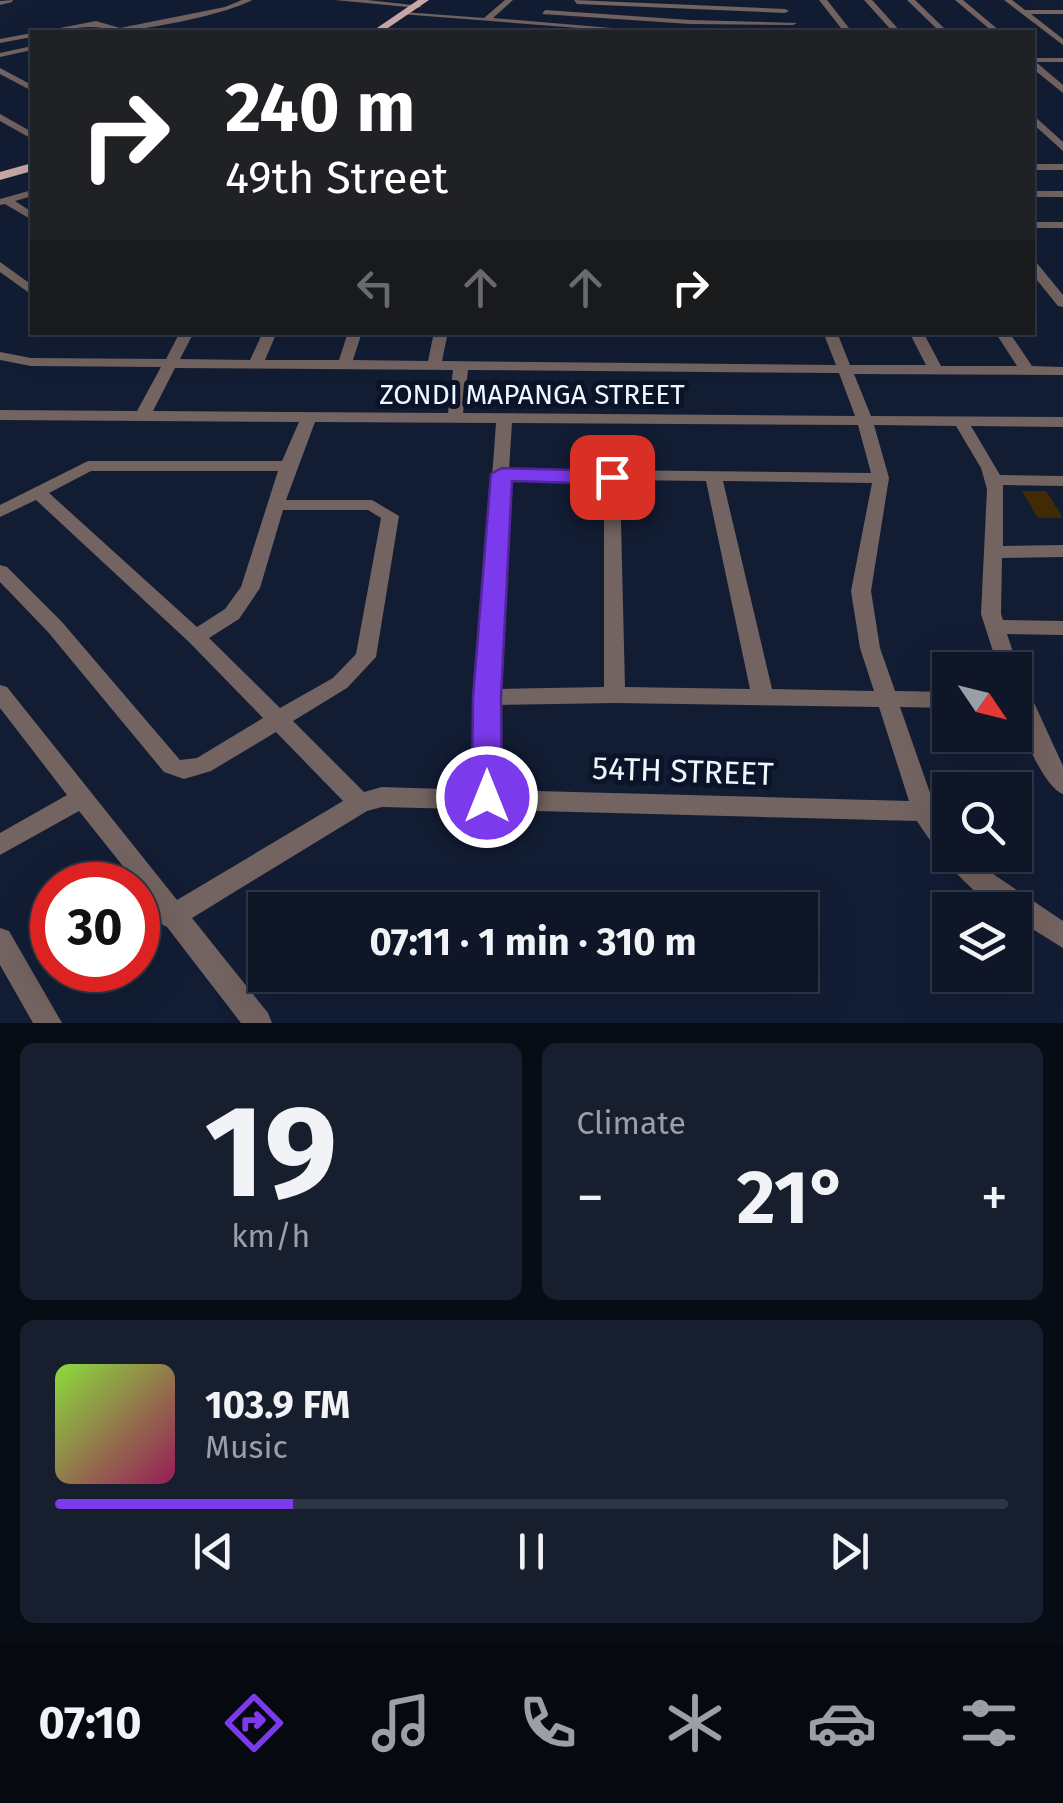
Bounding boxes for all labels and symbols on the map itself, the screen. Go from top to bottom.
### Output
street label: ZONDI MAPANGA STREET [379,378,685,411]
pin [570,435,655,520]
north arrow [932,652,1032,752]
position arrow [435,745,539,849]
street label: 54TH STREET [592,749,775,793]
speed limit sign: 30 [30,862,160,992]

